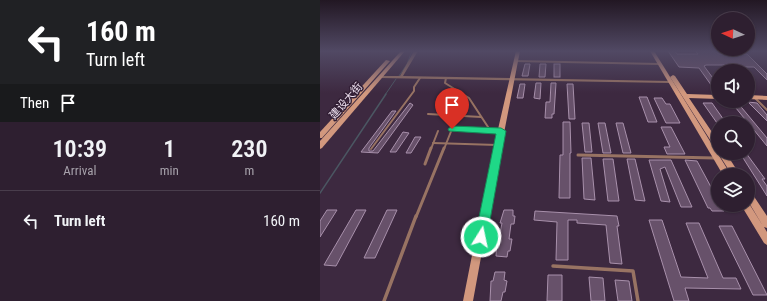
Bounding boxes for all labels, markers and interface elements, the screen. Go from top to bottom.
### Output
north arrow [711,12,755,56]
map controls [711,12,755,212]
text: 160 m [86,15,156,48]
icon: left [20,16,72,68]
text: Turn left [86,49,145,70]
button: sound [711,64,755,108]
street label: 建设大街 [327,80,365,122]
pin [435,88,469,129]
icon: arrive [57,92,79,114]
text: Then [20,94,49,112]
icon: arrive [441,94,463,116]
button: search [711,116,755,160]
text: 10:39 [53,135,107,163]
text: 1 [163,135,175,163]
text: 230 [231,135,267,163]
text: Arrival [63,163,96,178]
text: min [160,163,179,178]
text: m [244,163,254,178]
button: layers [711,168,755,212]
icon: left [20,210,42,232]
text: Turn left [54,212,105,230]
text: 160 m [263,212,300,230]
position arrow [460,216,502,258]

